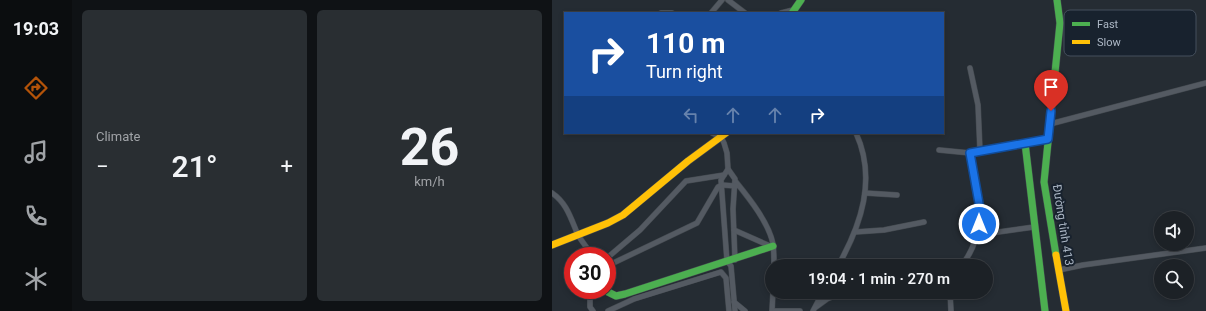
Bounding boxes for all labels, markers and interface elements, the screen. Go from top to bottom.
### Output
legend [1064,10,1196,56]
text: 19:03 [13,18,59,39]
text: Fast [1097,18,1119,31]
text: 110 m [646,27,725,60]
icon: right [580,28,632,80]
text: Slow [1097,36,1121,49]
text: Turn right [646,61,723,82]
pin [1034,70,1068,111]
icon: directions [22,74,50,102]
icon: arrive [1040,76,1062,98]
icon: left [680,104,702,126]
icon: ahead [722,104,744,126]
icon: ahead [764,104,786,126]
icon: right [806,104,828,126]
text: 26 [400,117,459,178]
text: Climate [96,129,140,144]
icon: music [22,138,50,166]
text: 21° [172,149,217,184]
text: − [96,154,109,179]
text: + [281,154,293,179]
text: km/h [414,174,445,189]
street label: Đường tỉnh 413 [1050,183,1076,267]
icon: phone [22,202,50,230]
position arrow [958,203,1000,245]
map controls [1154,211,1194,299]
button: sound [1154,211,1194,251]
speed limit sign: 30 [564,247,616,299]
button: search [1154,259,1194,299]
icon: climate [22,265,50,293]
text: 19:04 · 1 min · 270 m [808,270,950,288]

